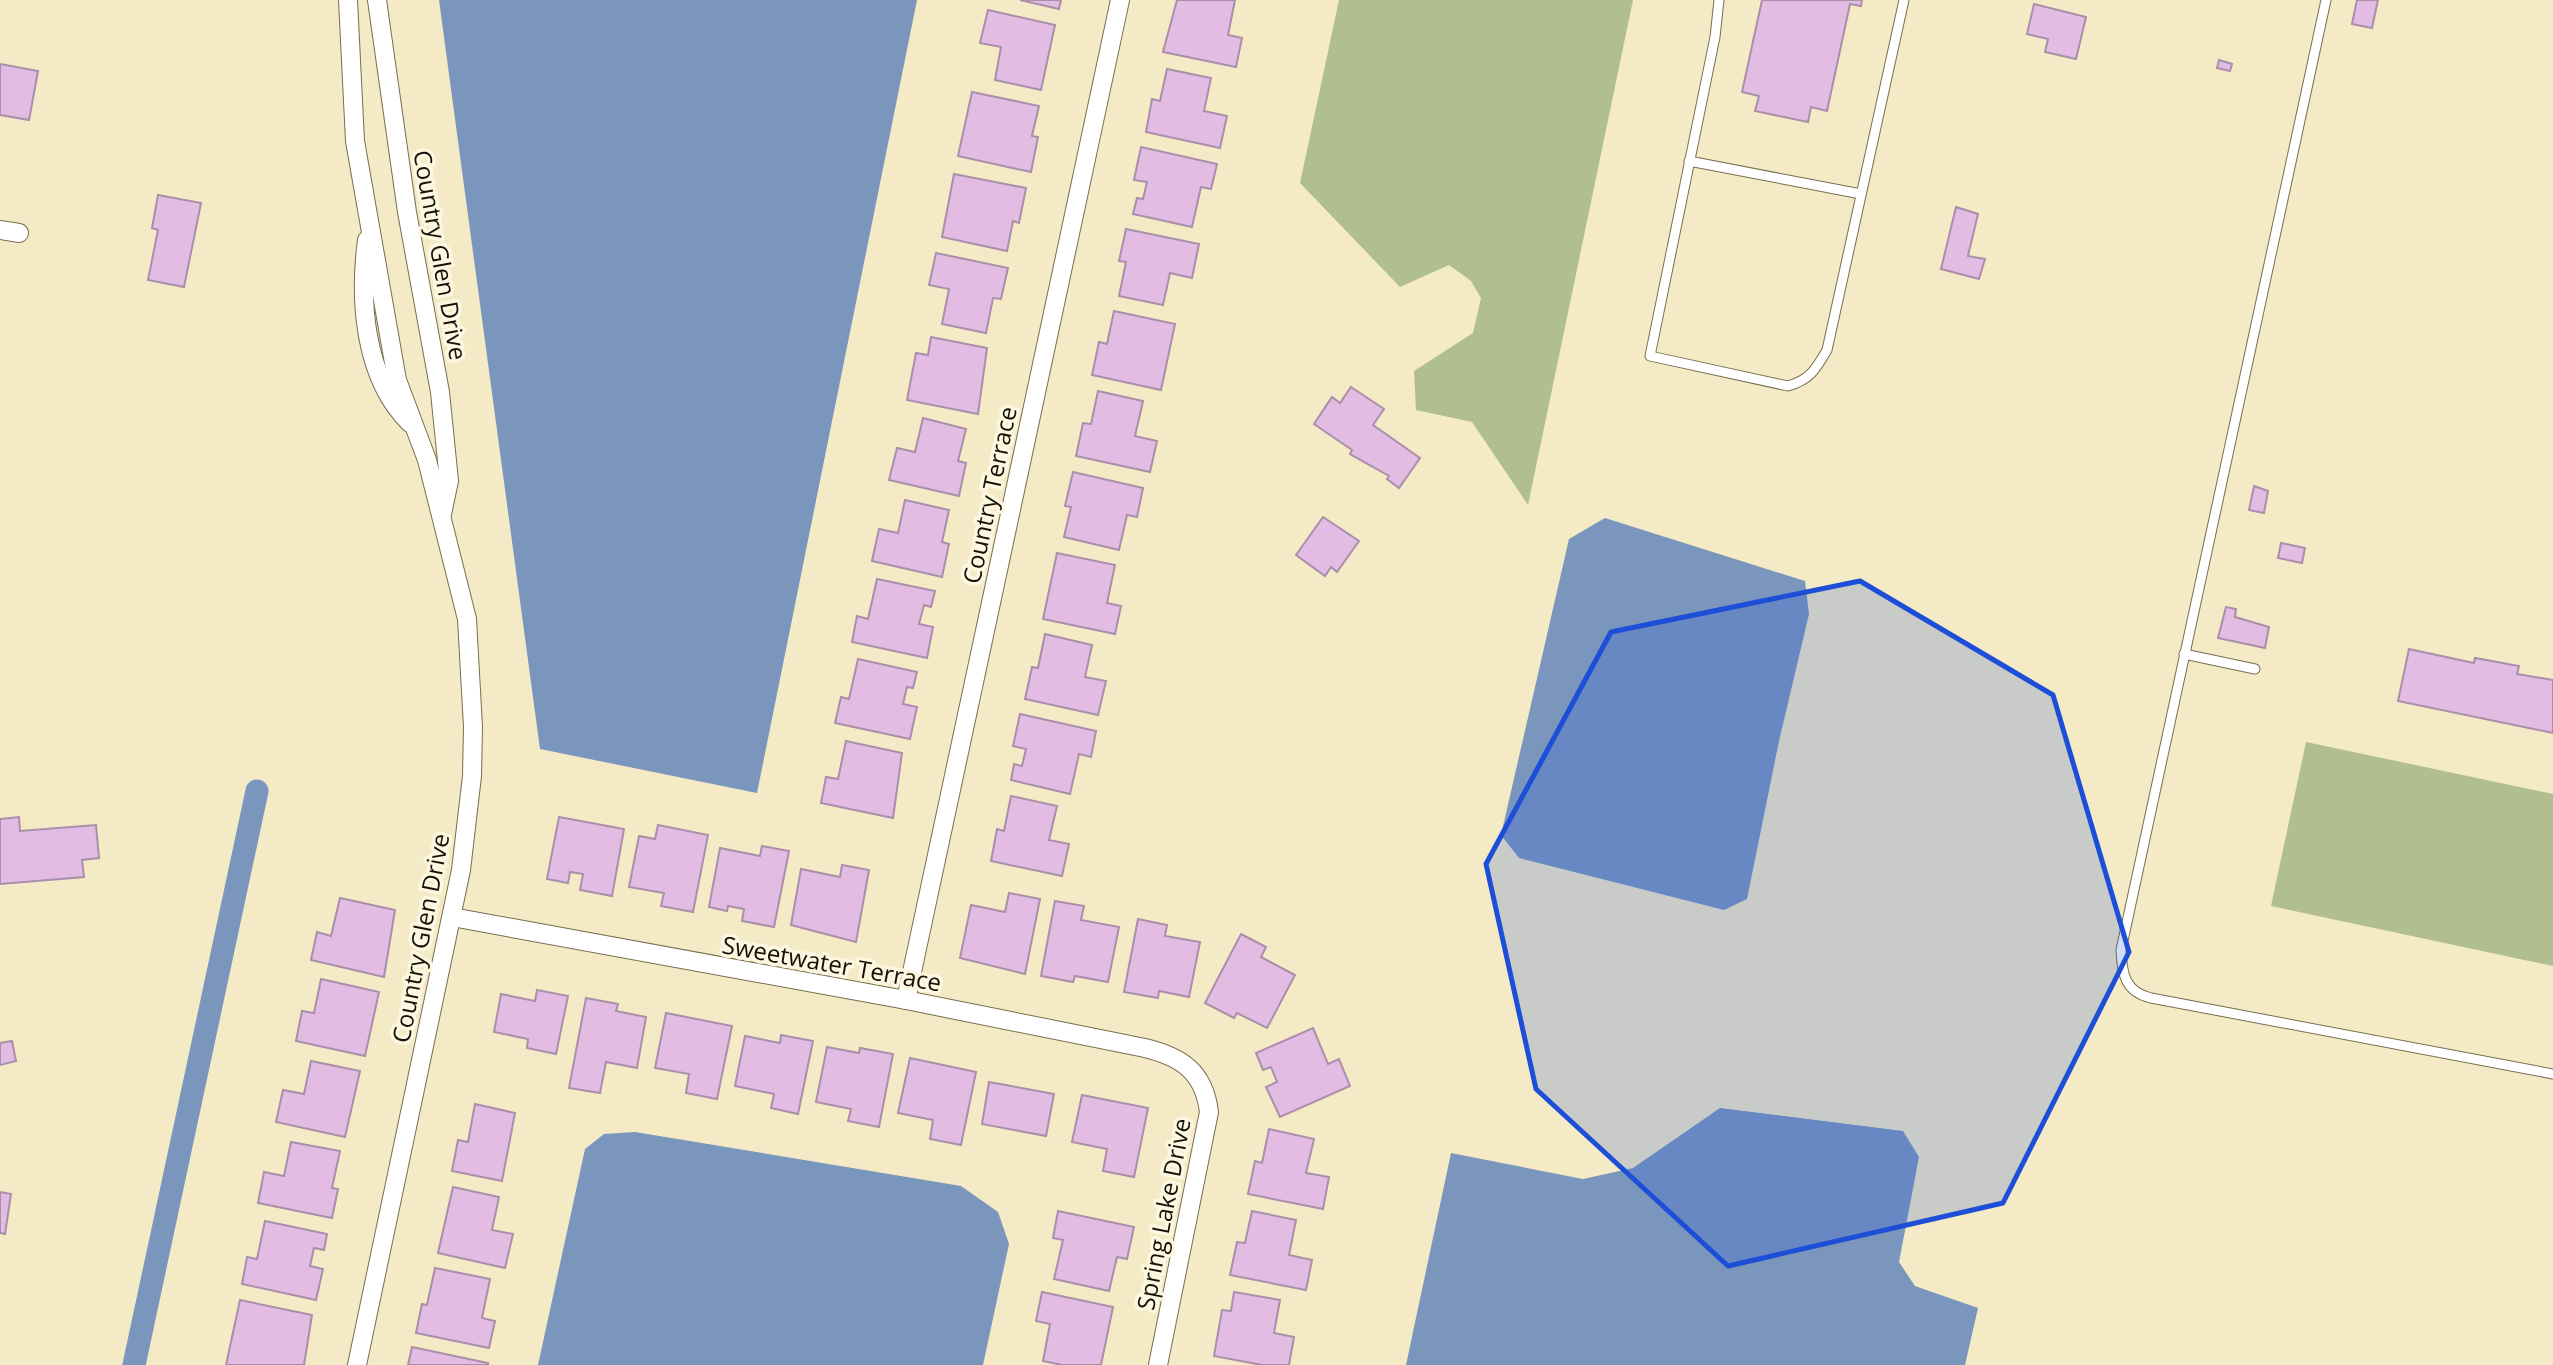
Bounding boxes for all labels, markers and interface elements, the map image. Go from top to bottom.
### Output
street label: Country Glen Drive [406,148,476,362]
street label: Country Terrace [954,403,1024,587]
street label: Country Glen Drive [384,831,456,1045]
street label: Sweetwater Terrace [720,927,944,999]
street label: Spring Lake Drive [1128,1115,1198,1313]

